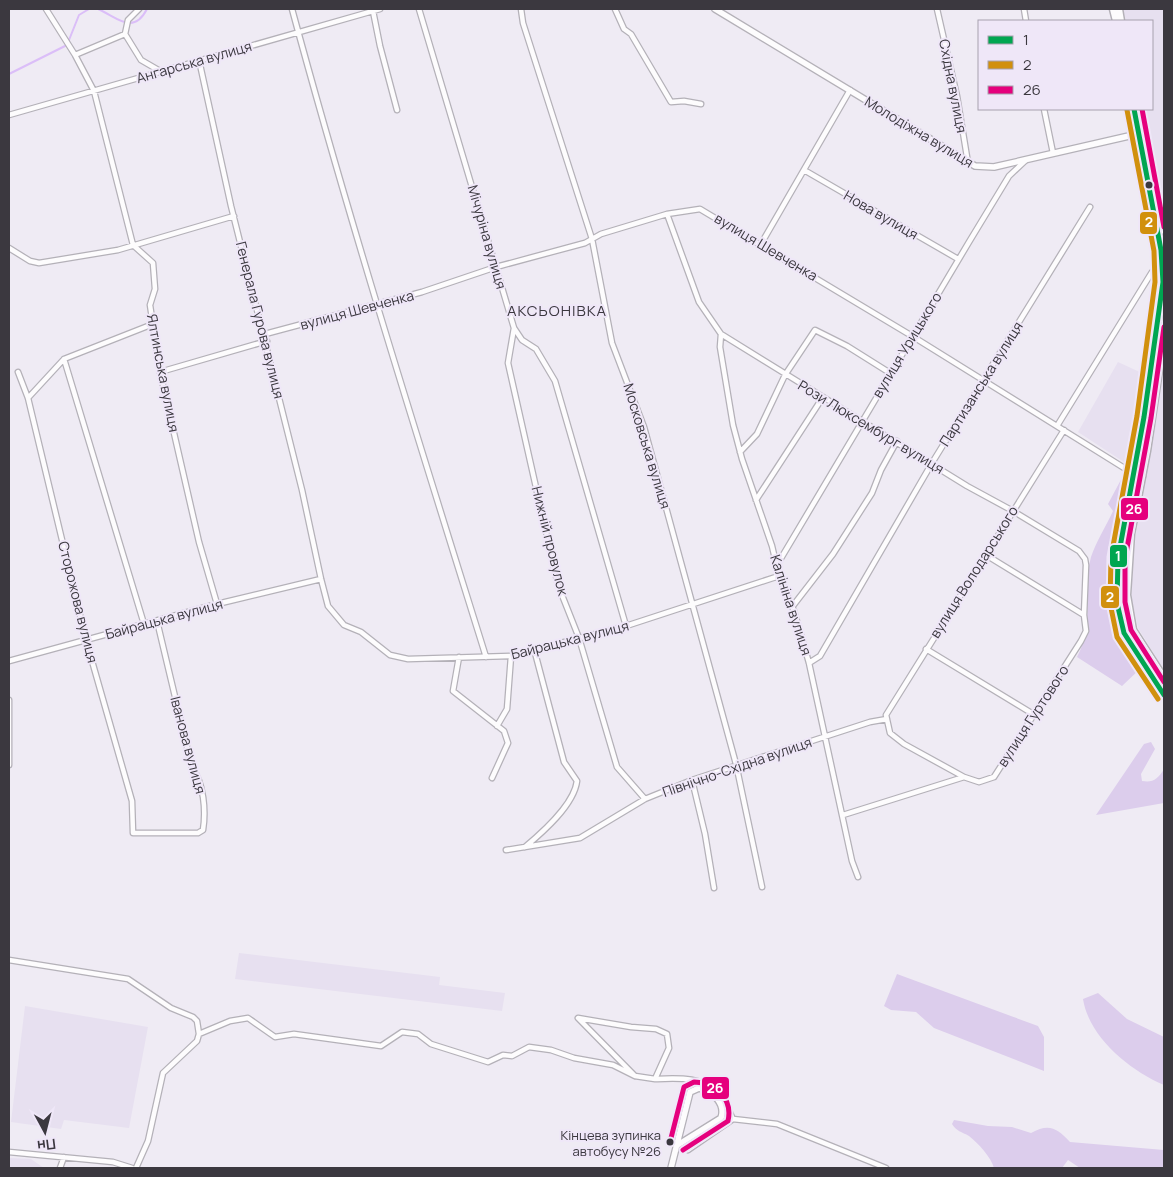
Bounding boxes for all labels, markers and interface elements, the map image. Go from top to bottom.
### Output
legend [978,20,1153,110]
text: 1 [1023,29,1029,50]
street label: Ангарська вулиця [134,36,254,87]
street label: Східна вулиця [935,38,972,134]
text: 2 [1023,54,1032,75]
text: 26 [1023,79,1041,100]
street label: Молодіжна вулиця [861,92,977,172]
unlabelled marker [1144,180,1154,190]
street label: Мічуріна вулиця [464,183,511,291]
street label: Нова вулиця [841,186,922,244]
street label: вулиця Шевченка [711,208,821,285]
line badge: 2 [1139,211,1158,235]
text: 2 [1145,212,1153,231]
street label: Генерала Гурова вулиця [232,239,289,400]
street label: вулиця Шевченка [298,285,416,334]
street label: вулиця Урицького [868,288,946,401]
district label: АКСЬОНІВКА [507,300,607,321]
street label: Ялтинська вулиця [143,312,184,434]
street label: Партизанська вулиця [934,318,1027,450]
street label: Рози Люксембург вулиця [795,375,948,478]
street label: Московська вулиця [619,381,676,511]
street label: Нижній провулок [528,484,574,599]
line badge: 26 [1120,497,1149,521]
text: 26 [1125,499,1143,518]
street label: вулиця Володарського [925,502,1022,641]
street label: Сторожова вулиця [54,539,103,665]
line badge: 1 [1109,544,1128,568]
text: 1 [1115,546,1121,565]
street label: Калініна вулиця [766,552,817,658]
line badge: 2 [1100,585,1120,609]
text: 2 [1106,587,1114,606]
street label: Байрацька вулиця [103,594,225,643]
street label: Байрацька вулиця [509,616,631,663]
street label: вулиця Гуртового [993,661,1073,770]
street label: Іванова вулиця [166,694,211,796]
street label: Північно-Східна вулиця [660,732,814,801]
line badge: 26 [701,1076,730,1100]
text: 26 [706,1078,724,1097]
north arrow [20,1107,70,1157]
place label: Кінцева зупинка автобусу №26 [561,1126,661,1160]
text: Пн [36,1135,57,1156]
marker: Кінцева зупинка автобусу №26 [665,1137,675,1147]

